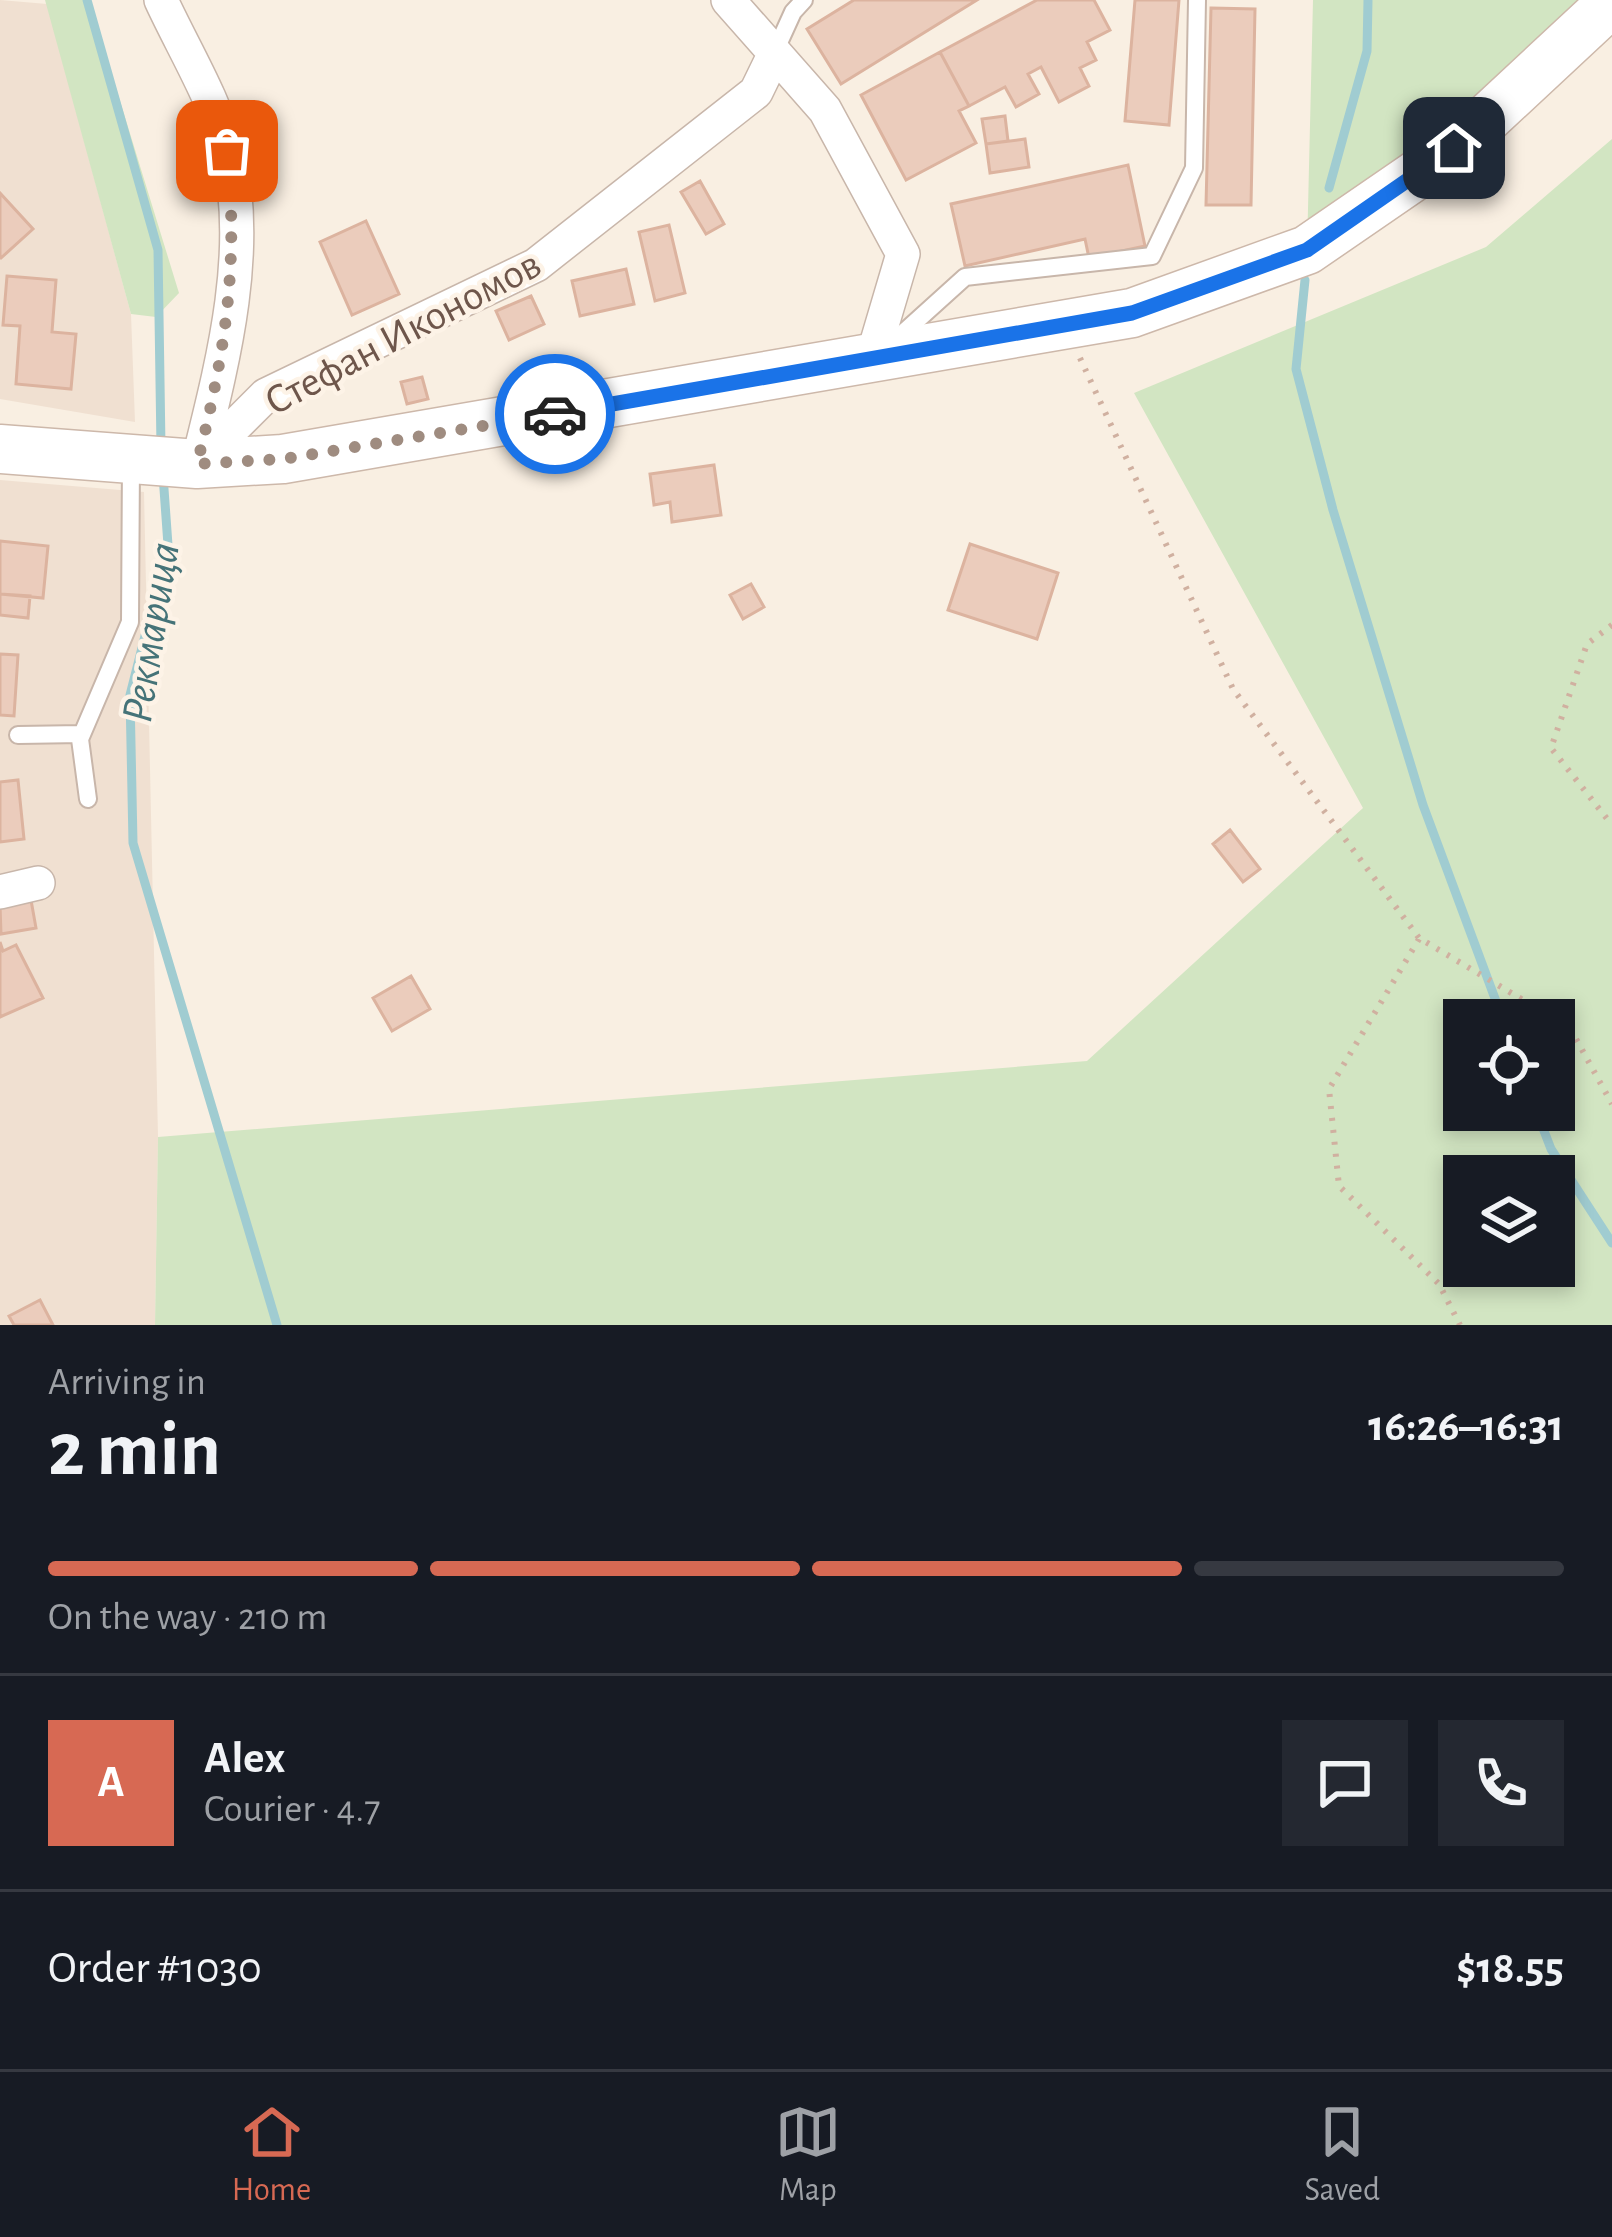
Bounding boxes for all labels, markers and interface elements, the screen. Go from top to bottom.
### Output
pin [1403,97,1505,199]
pin [176,100,278,202]
icon: home [1421,115,1487,181]
icon: bag [194,118,260,184]
street label: Стефан Икономов [258,242,548,423]
courier [495,354,615,474]
icon: car [522,381,588,447]
water label: Рекмарица [115,539,188,726]
map controls [1443,999,1575,1287]
button: locate [1443,999,1575,1131]
button: layers [1443,1155,1575,1287]
text: Arriving in [48,1363,206,1402]
text: 16:26–16:31 [1368,1404,1564,1449]
text: 2 min [48,1412,221,1490]
text: On the way · 210 m [48,1598,327,1637]
button: chat [1282,1720,1408,1846]
button: phone [1438,1720,1564,1846]
text: Alex [204,1736,285,1781]
text: A [97,1760,125,1805]
text: Courier · 4.7 [204,1790,381,1829]
text: Order #1030 [48,1946,262,1991]
text: $18.55 [1456,1946,1564,1991]
tab: Home [232,2099,311,2211]
tab: Map [775,2099,841,2211]
tab: Saved [1305,2099,1380,2211]

